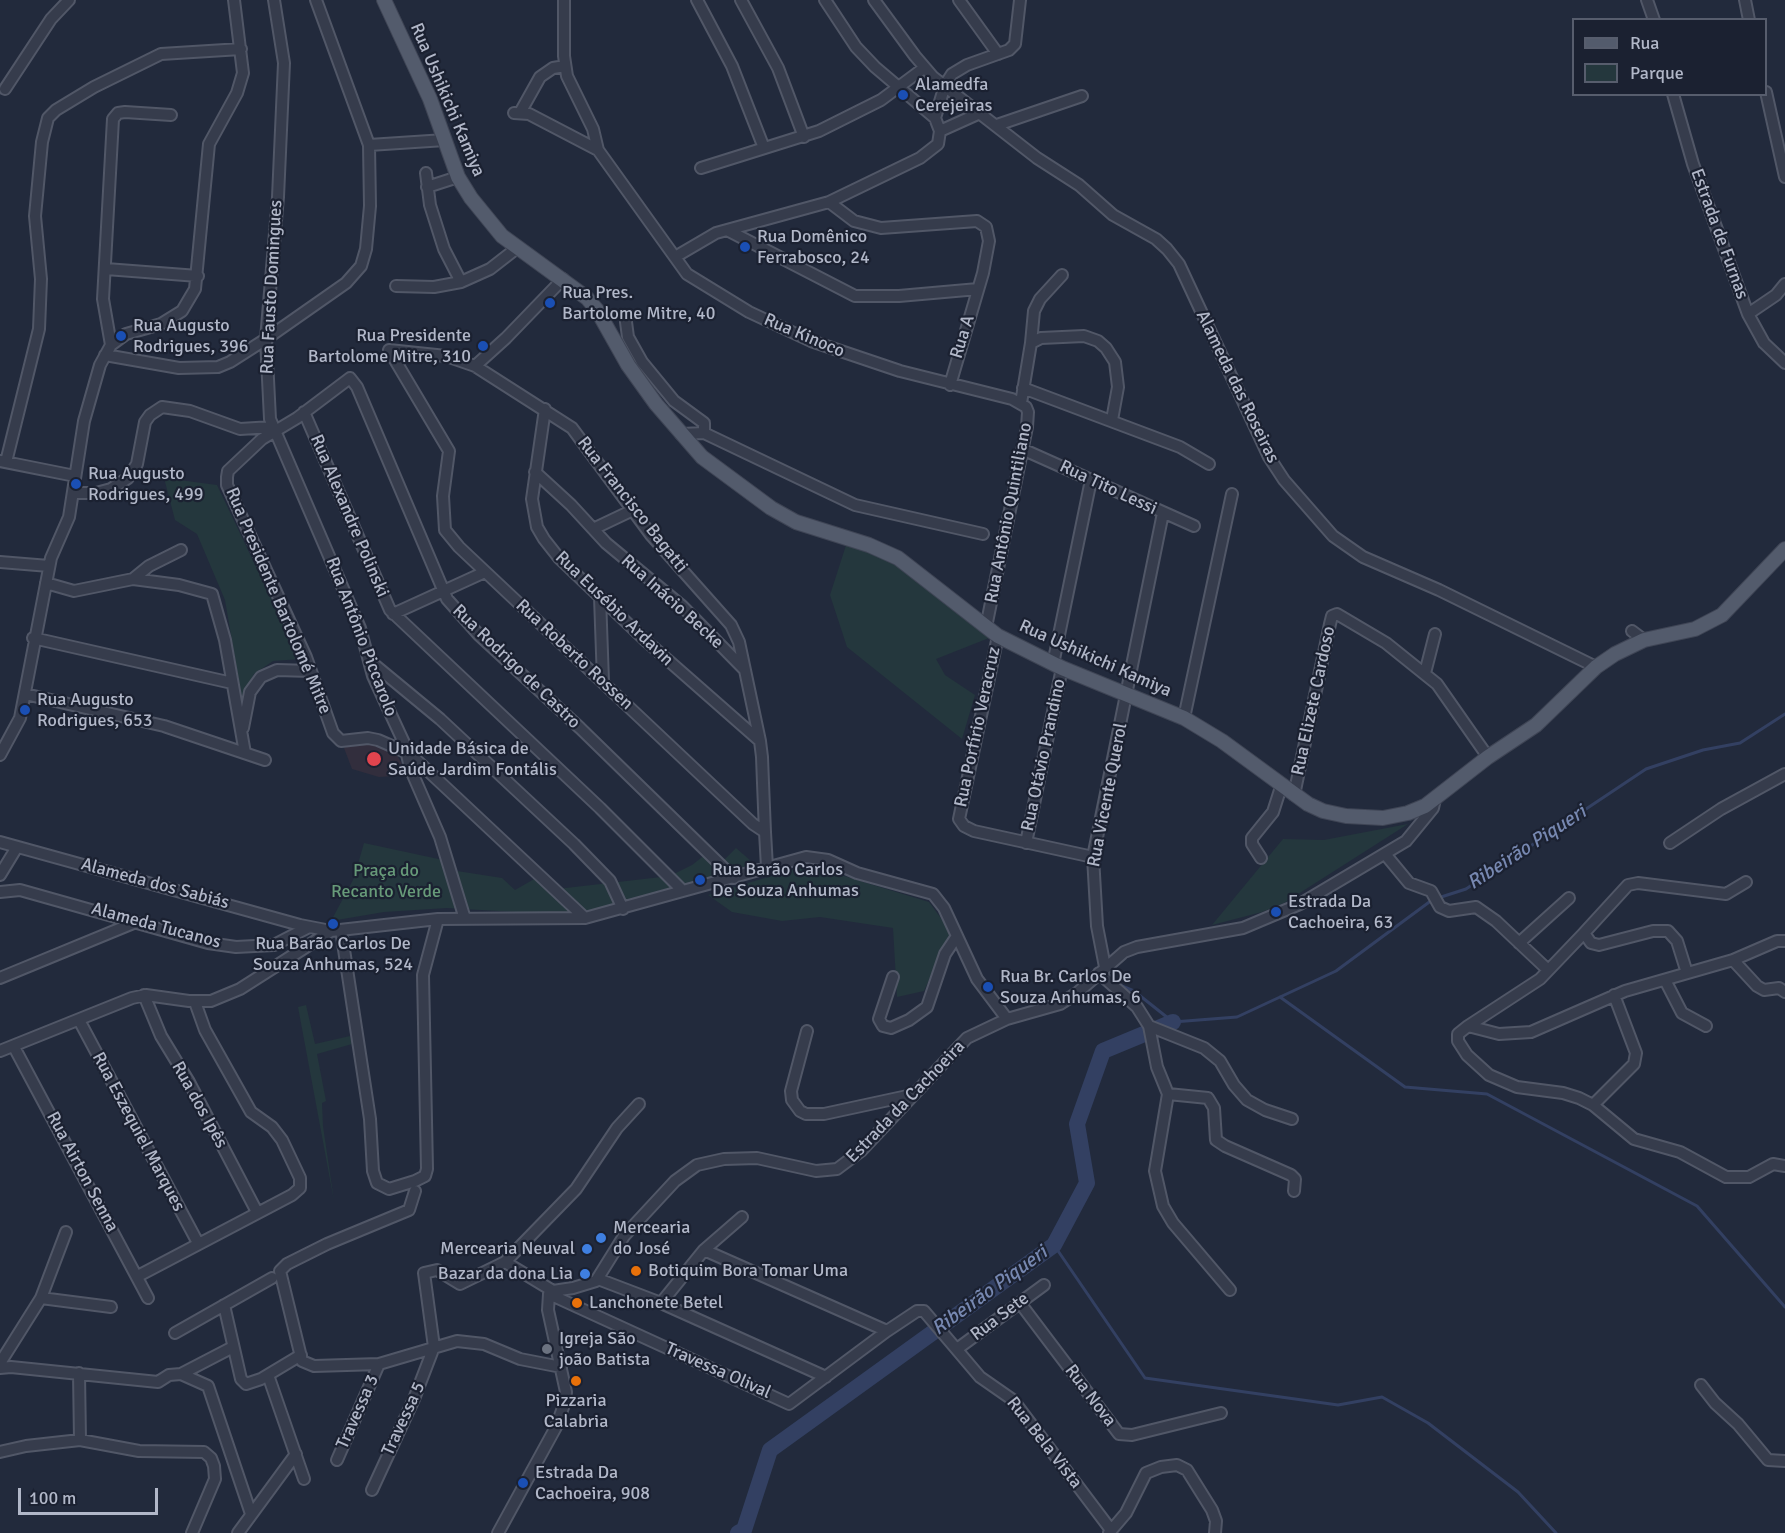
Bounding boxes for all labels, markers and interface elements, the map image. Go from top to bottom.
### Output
legend [1572,18,1767,96]
street label: Rua Ushikichi Kamiya [405,20,489,180]
text: Rua [1630,32,1659,54]
text: Parque [1630,62,1684,84]
place label: Alamedfa Cerejeiras [915,74,992,116]
marker: Alamedfa Cerejeiras [896,88,910,102]
street label: Estrada de Furnas [1685,166,1753,302]
street label: Rua Fausto Domingues [257,199,287,375]
place label: Rua Domênico Ferrabosco, 24 [757,226,870,268]
marker: Rua Domênico Ferrabosco, 24 [738,240,752,254]
place label: Rua Pres. Bartolome Mitre, 40 [562,282,715,324]
marker: Rua Pres. Bartolome Mitre, 40 [543,296,557,310]
street label: Alameda das Roseiras [1191,307,1283,467]
street label: Rua Kinoco [760,309,848,363]
street label: Rua A [946,313,980,361]
place label: Rua Augusto Rodrigues, 396 [133,315,248,358]
place label: Rua Presidente Bartolome Mitre, 310 [308,325,471,368]
marker: Rua Augusto Rodrigues, 396 [114,329,128,343]
marker: Rua Presidente Bartolome Mitre, 310 [476,339,490,353]
street label: Rua Antônio Quintiliano [981,421,1037,605]
street label: Rua Alexandre Polinski [305,431,393,601]
street label: Rua Francisco Bagatti [572,433,692,577]
street label: Rua Tito Lessi [1056,456,1160,520]
place label: Rua Augusto Rodrigues, 499 [88,463,203,506]
marker: Rua Augusto Rodrigues, 499 [69,477,83,491]
street label: Rua Presidente Bartolomé Mitre [220,484,336,718]
street label: Rua Eusébio Ardavin [550,547,678,671]
street label: Rua Inácio Becke [616,550,728,654]
street label: Rua Antônio Piccarolo [321,554,401,720]
street label: Rua Roberto Rossen [511,595,637,715]
street label: Rua Rodrigo de Castro [447,600,585,734]
street label: Rua Ushikichi Kamiya [1015,616,1175,702]
street label: Rua Elizete Cardoso [1288,624,1340,778]
street label: Rua Porfírio Veracruz [950,645,1006,809]
street label: Rua Otávio Prandino [1017,677,1071,833]
place label: Rua Augusto Rodrigues, 653 [37,689,152,732]
marker: Rua Augusto Rodrigues, 653 [18,703,32,717]
street label: Rua Vicente Querol [1083,721,1133,869]
place label: Unidade Básica de Saúde Jardim Fontális [388,738,557,780]
marker: Unidade Básica de Saúde Jardim Fontális [365,750,383,768]
water label: Ribeirão Piqueri [1463,801,1591,895]
street label: Alameda dos Sabiás [79,854,231,914]
place label: Rua Barão Carlos De Souza Anhumas [712,859,859,902]
park label: Praça do Recanto Verde [331,860,441,902]
marker: Rua Barão Carlos De Souza Anhumas [693,873,707,887]
place label: Estrada Da Cachoeira, 63 [1288,891,1393,934]
street label: Alameda Tucanos [89,898,223,954]
marker: Estrada Da Cachoeira, 63 [1269,905,1283,919]
marker: Rua Barão Carlos De Souza Anhumas, 524 [326,917,340,931]
place label: Rua Barão Carlos De Souza Anhumas, 524 [253,933,413,976]
place label: Rua Br. Carlos De Souza Anhumas, 6 [1000,966,1141,1008]
marker: Rua Br. Carlos De Souza Anhumas, 6 [981,980,995,994]
street label: Estrada da Cachoeira [842,1036,970,1168]
street label: Rua Eszequiel Marques [87,1049,189,1215]
street label: Rua dos Ipês [166,1058,232,1152]
street label: Rua Airton Senna [41,1108,123,1236]
place label: Mercearia do José [613,1217,690,1260]
marker: Mercearia do José [594,1231,608,1245]
place label: Mercearia Neuval [440,1238,575,1260]
water label: Ribeirão Piqueri [928,1241,1052,1341]
marker: Mercearia Neuval [580,1242,594,1256]
place label: Botiquim Bora Tomar Uma [648,1260,848,1282]
place label: Bazar da dona Lia [438,1263,573,1285]
marker: Botiquim Bora Tomar Uma [629,1264,643,1278]
marker: Bazar da dona Lia [578,1267,592,1281]
street label: Rua Sete [967,1288,1033,1346]
place label: Lanchonete Betel [589,1292,723,1314]
marker: Lanchonete Betel [570,1296,584,1310]
place label: Igreja São joão Batista [559,1328,650,1370]
street label: Travessa Olival [662,1338,774,1404]
marker: Igreja São joão Batista [540,1342,554,1356]
street label: Rua Nova [1060,1361,1120,1431]
street label: Travessa 3 [332,1372,384,1452]
marker: Pizzaria Calabria [569,1374,583,1388]
street label: Travessa 5 [378,1379,430,1459]
place label: Pizzaria Calabria [544,1390,608,1432]
street label: Rua Bela Vista [1002,1393,1086,1493]
place label: Estrada Da Cachoeira, 908 [535,1462,650,1504]
scale bar [21,1476,160,1514]
marker: Estrada Da Cachoeira, 908 [516,1476,530,1490]
text: 100 m [29,1487,76,1509]

